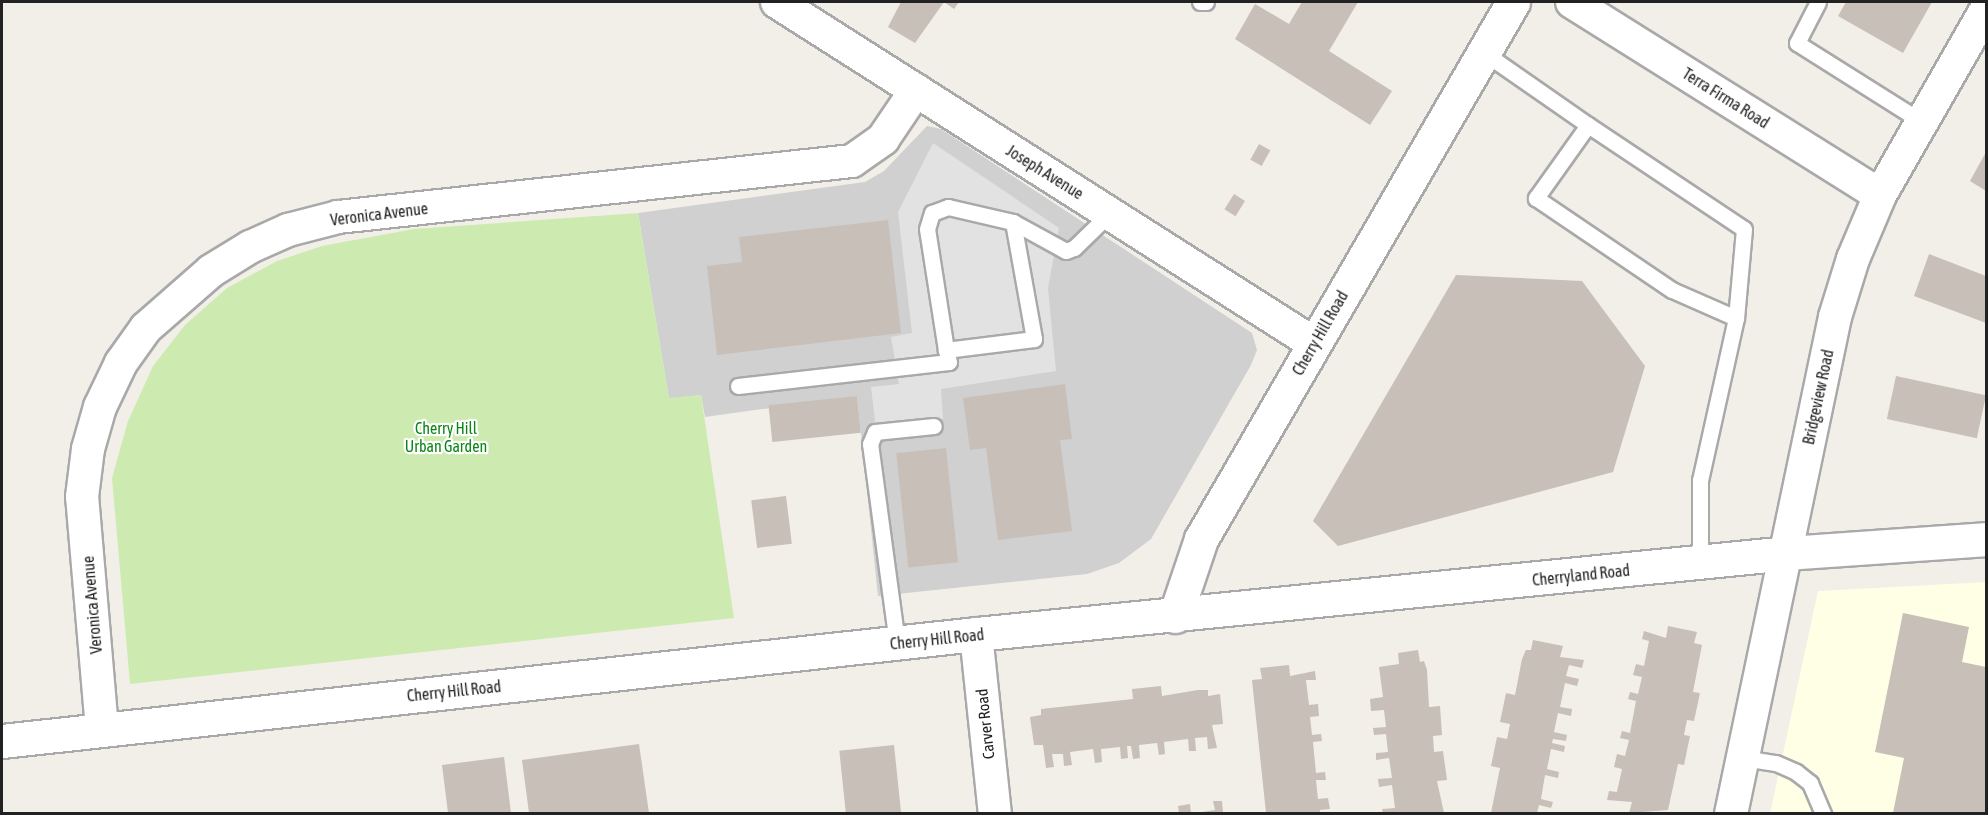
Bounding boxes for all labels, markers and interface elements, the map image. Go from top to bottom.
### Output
street label: Terra Firma Road [1679,64,1773,132]
street label: Joseph Avenue [1003,141,1087,203]
street label: Veronica Avenue [329,198,429,230]
street label: Cherry Hill Road [1288,287,1352,379]
street label: Bridgeview Road [1799,348,1837,446]
park label: Cherry Hill Urban Garden [405,418,487,456]
street label: Veronica Avenue [78,555,106,655]
street label: Cherryland Road [1531,560,1631,590]
street label: Cherry Hill Road [889,625,985,653]
street label: Cherry Hill Road [406,677,502,705]
street label: Carver Road [972,688,998,760]

